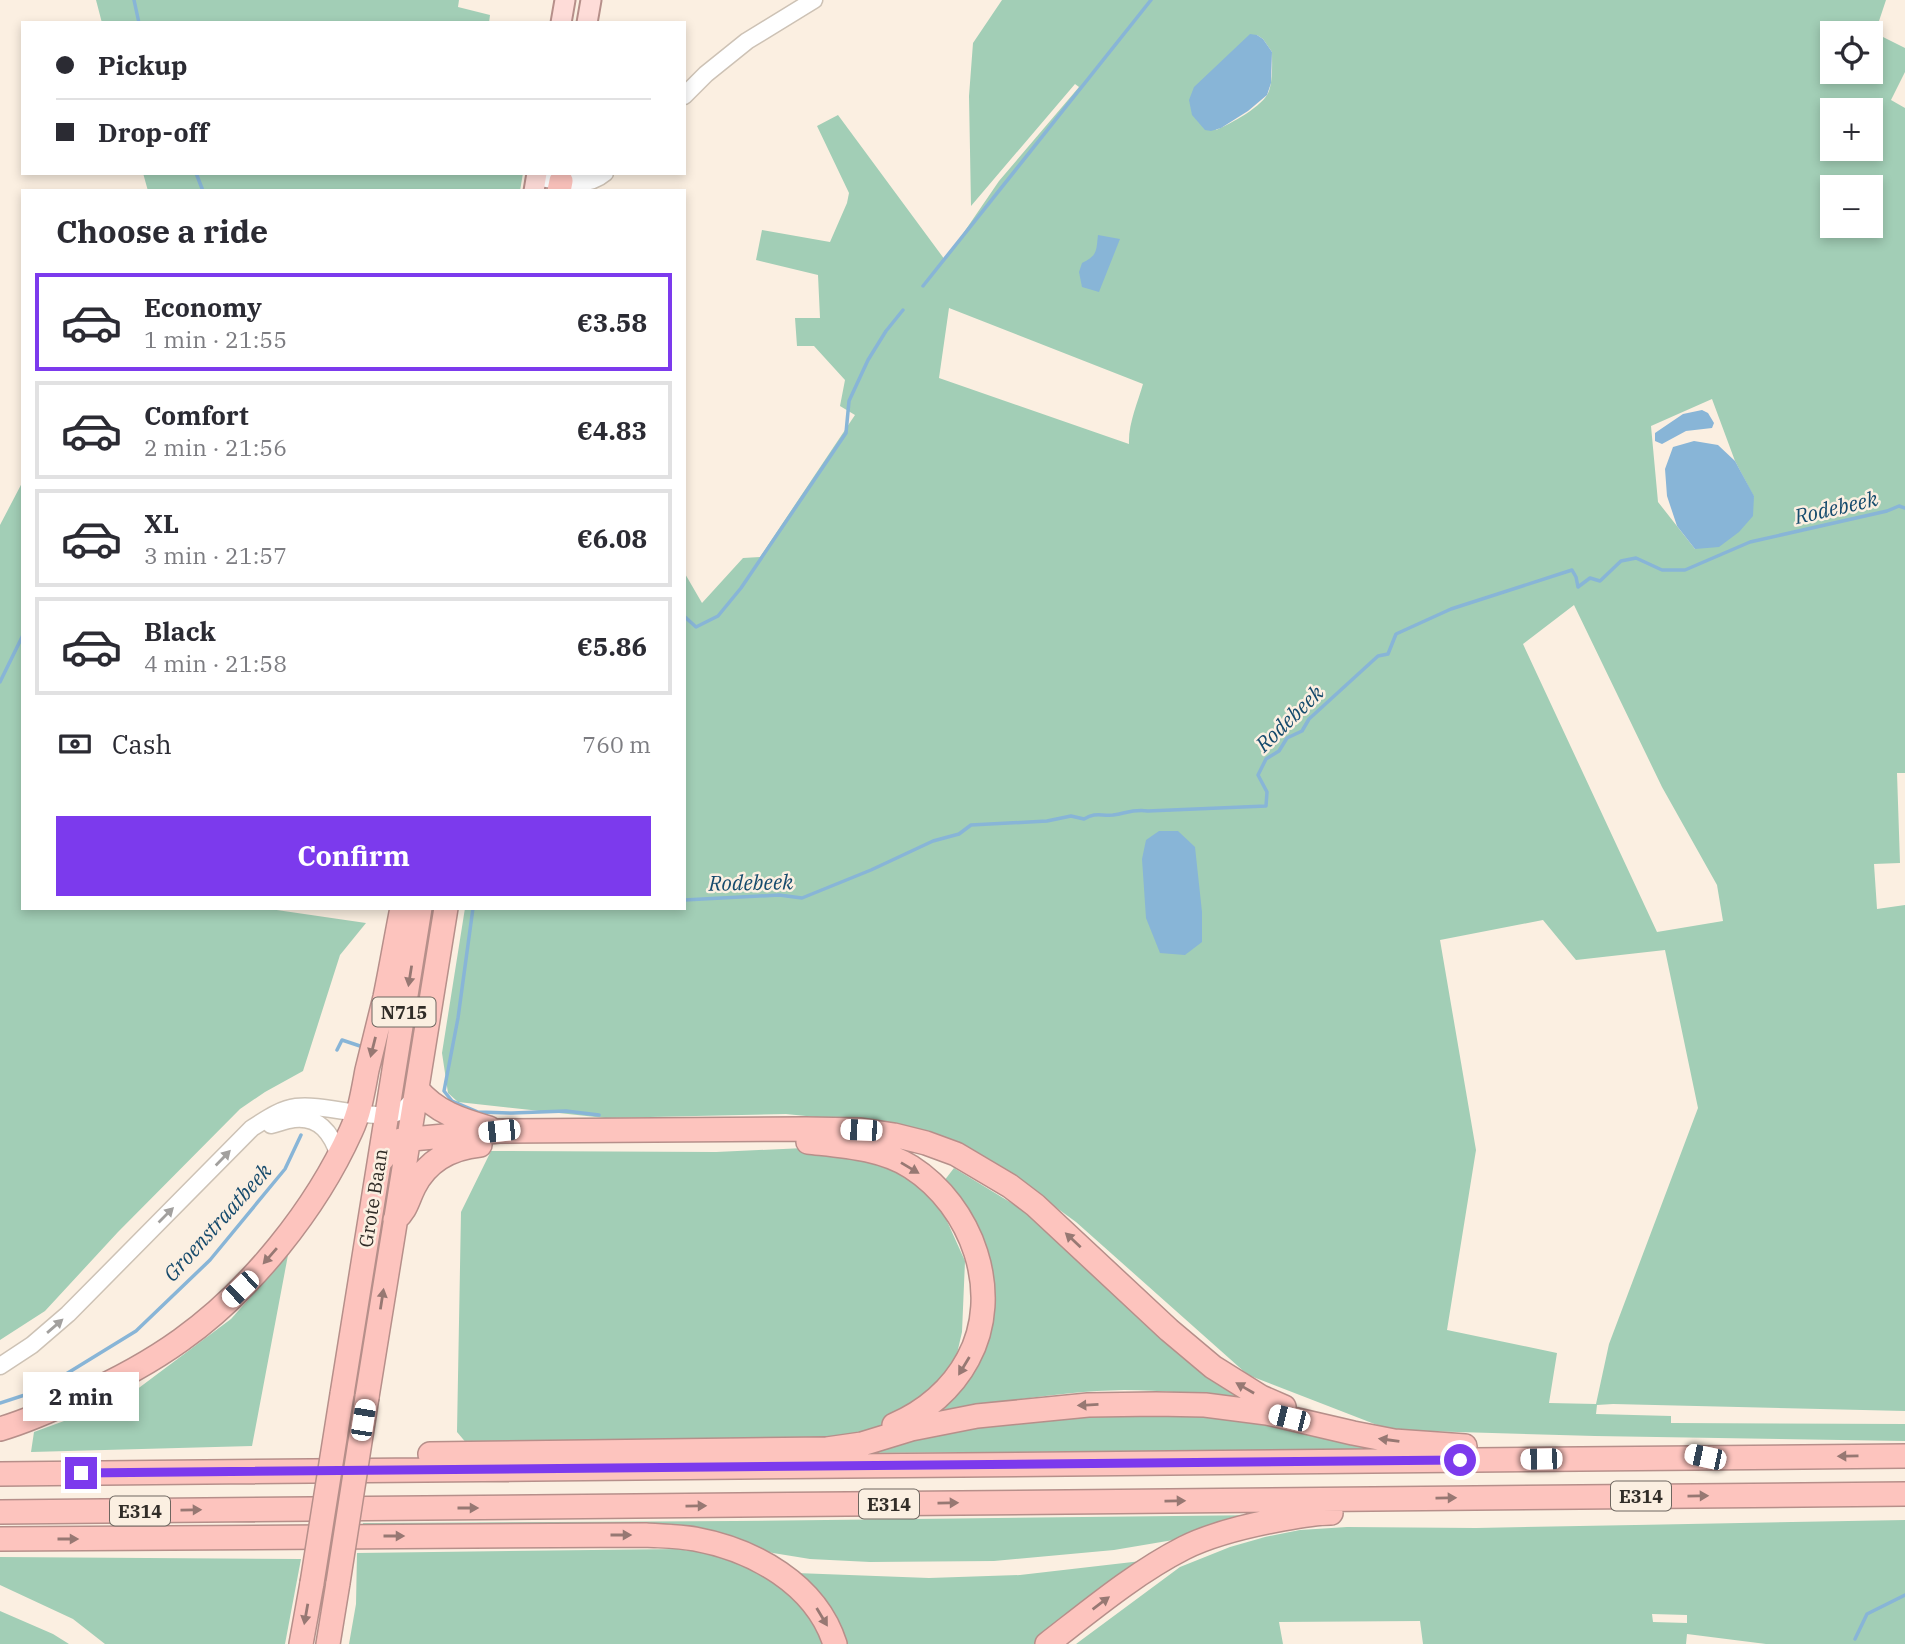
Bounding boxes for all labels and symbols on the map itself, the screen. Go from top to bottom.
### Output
water label: Rodebeek [1791,484,1881,530]
water label: Rodebeek [1248,678,1330,758]
water label: Rodebeek [707,867,794,897]
one-way arrow [404,965,415,987]
road number: N715 [372,998,436,1027]
one-way arrow [367,1036,378,1058]
car [478,1118,521,1144]
car [840,1119,883,1141]
street label: Grote Baan [353,1147,393,1249]
one-way arrow [214,1149,231,1166]
water label: Groenstraatbeek [157,1156,278,1287]
one-way arrow [901,1161,920,1174]
one-way arrow [157,1207,174,1223]
one-way arrow [1065,1233,1082,1249]
one-way arrow [262,1247,278,1265]
car [218,1267,263,1311]
one-way arrow [377,1288,388,1310]
one-way arrow [46,1318,64,1334]
one-way arrow [957,1356,970,1375]
callout: 2 min [23,1372,139,1420]
one-way arrow [1235,1382,1255,1394]
car [350,1398,377,1442]
one-way arrow [1077,1400,1099,1411]
car [1267,1403,1312,1433]
one-way arrow [1378,1434,1400,1445]
car [1683,1442,1728,1472]
route start [1444,1444,1476,1476]
car [1520,1448,1563,1470]
one-way arrow [1836,1451,1858,1462]
route end [65,1457,97,1489]
road number: E314 [1611,1482,1671,1511]
road number: E314 [859,1490,919,1518]
one-way arrow [1687,1490,1709,1502]
one-way arrow [1435,1492,1457,1504]
one-way arrow [1165,1495,1187,1507]
road number: E314 [110,1496,170,1526]
one-way arrow [937,1497,959,1509]
one-way arrow [685,1500,707,1512]
one-way arrow [458,1502,480,1514]
one-way arrow [180,1504,202,1516]
one-way arrow [610,1529,632,1541]
one-way arrow [383,1531,405,1542]
one-way arrow [57,1533,79,1545]
one-way arrow [1092,1595,1110,1610]
one-way arrow [301,1603,312,1625]
one-way arrow [815,1607,828,1626]

